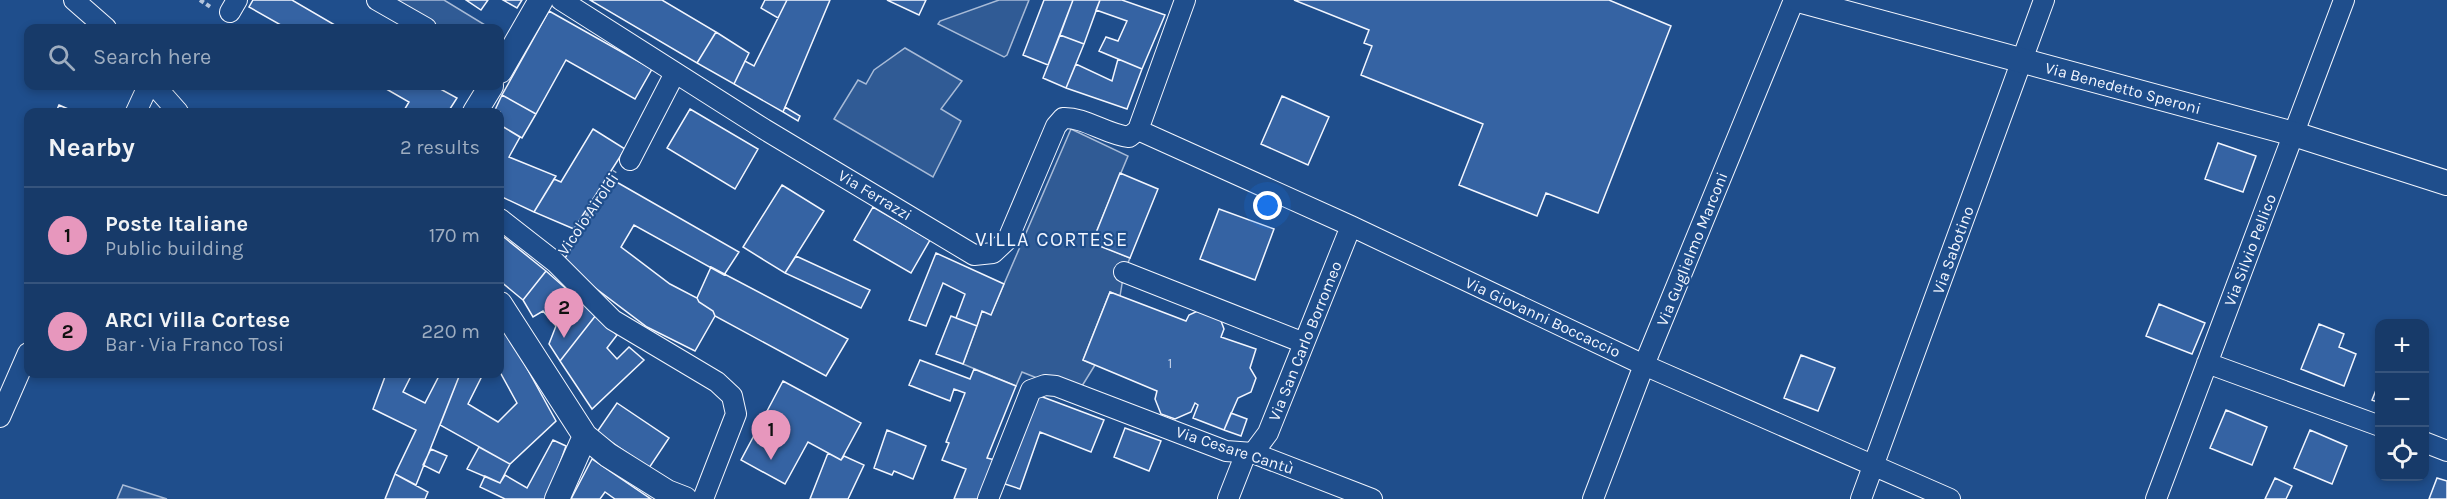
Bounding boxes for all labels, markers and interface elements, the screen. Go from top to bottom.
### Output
search box [24,24,504,90]
icon: search [45,41,78,74]
text: Search here [93,44,211,70]
street label: Via Benedetto Speroni [2043,58,2203,118]
text: Nearby [48,132,135,163]
text: 2 results [400,136,480,159]
street label: Via Ferrazzi [835,166,915,224]
street label: Vicolo Airoldi [554,169,622,259]
street label: Via Guglielmo Marconi [1652,169,1732,329]
your location [1253,191,1282,220]
street label: Via Silvio Pellico [2220,191,2280,309]
street label: Via Sabotino [1928,203,1978,297]
text: Poste Italiane [105,211,248,237]
text: 1 [64,224,71,247]
text: 170 m [429,224,480,247]
district label: VILLA CORTESE [975,228,1129,251]
text: Public building [105,237,243,260]
street label: Via San Carlo Borromeo [1264,258,1346,424]
street label: Via Giovanni Boccaccio [1462,273,1624,361]
pin: 2 [544,288,584,338]
text: ARCI Villa Cortese [105,307,290,333]
map controls [2375,319,2429,481]
button: + [2375,319,2429,373]
text: 2 [61,320,74,343]
text: 220 m [421,320,480,343]
text: Bar · Via Franco Tosi [105,333,284,356]
house number: 1 [1168,355,1172,372]
button: − [2375,373,2429,427]
pin: 1 [752,410,790,460]
street label: Via Cesare Cantù [1173,422,1297,478]
button: locate [2375,427,2429,481]

